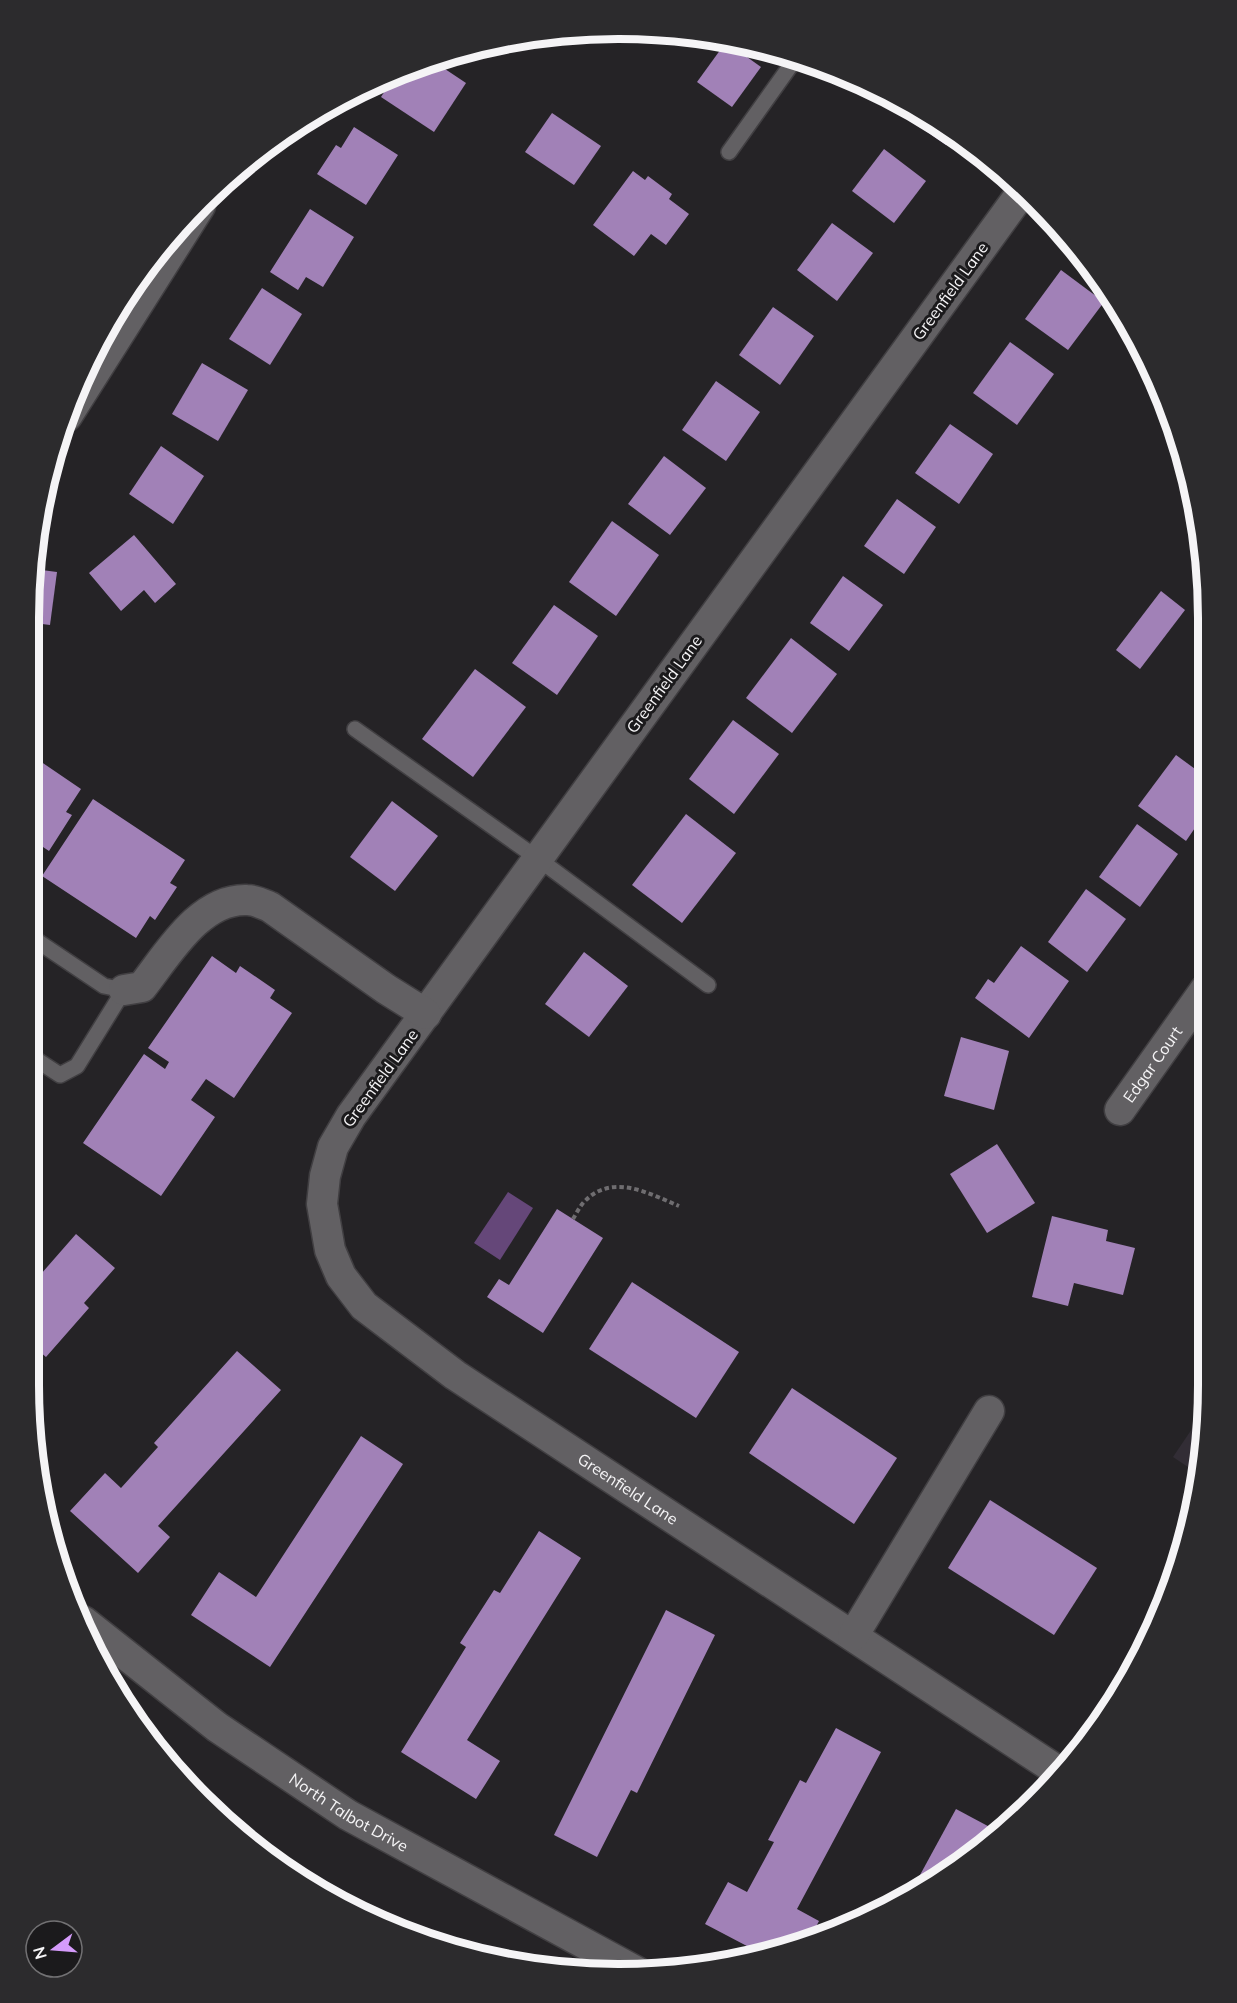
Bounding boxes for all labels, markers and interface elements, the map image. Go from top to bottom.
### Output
street label: Greenfield Lane [908,238,992,344]
street label: Greenfield Lane [622,631,706,737]
street label: Edgar Court [1119,1022,1186,1106]
street label: Greenfield Lane [338,1025,422,1131]
street label: Greenfield Lane [574,1448,682,1529]
street label: North Talbot Drive [286,1769,412,1856]
north arrow [24,1919,84,1979]
text: N [28,1945,51,1962]

